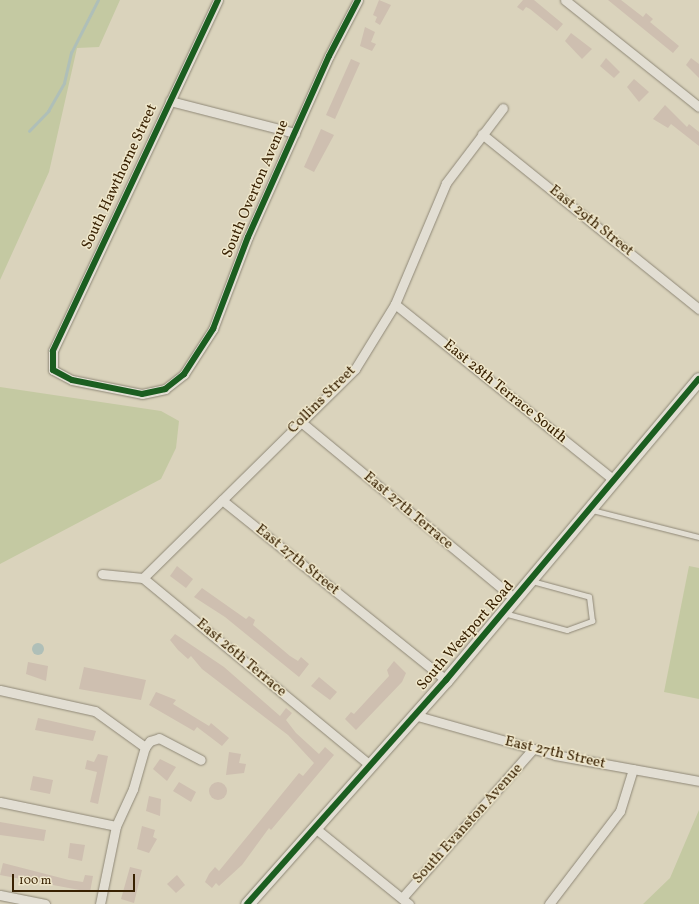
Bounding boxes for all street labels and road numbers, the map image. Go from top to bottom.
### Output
street label: South Hawthorne Street [78,101,162,253]
street label: South Overton Avenue [219,117,293,261]
street label: East 29th Street [545,181,637,261]
street label: East 28th Terrace South [439,336,571,448]
street label: Collins Street [284,362,360,438]
street label: East 27th Terrace [359,468,457,554]
street label: East 27th Street [251,521,343,599]
street label: South Westport Road [413,577,519,695]
street label: East 26th Terrace [192,615,290,701]
street label: East 27th Street [503,733,607,773]
street label: South Evanston Avenue [409,760,527,888]

